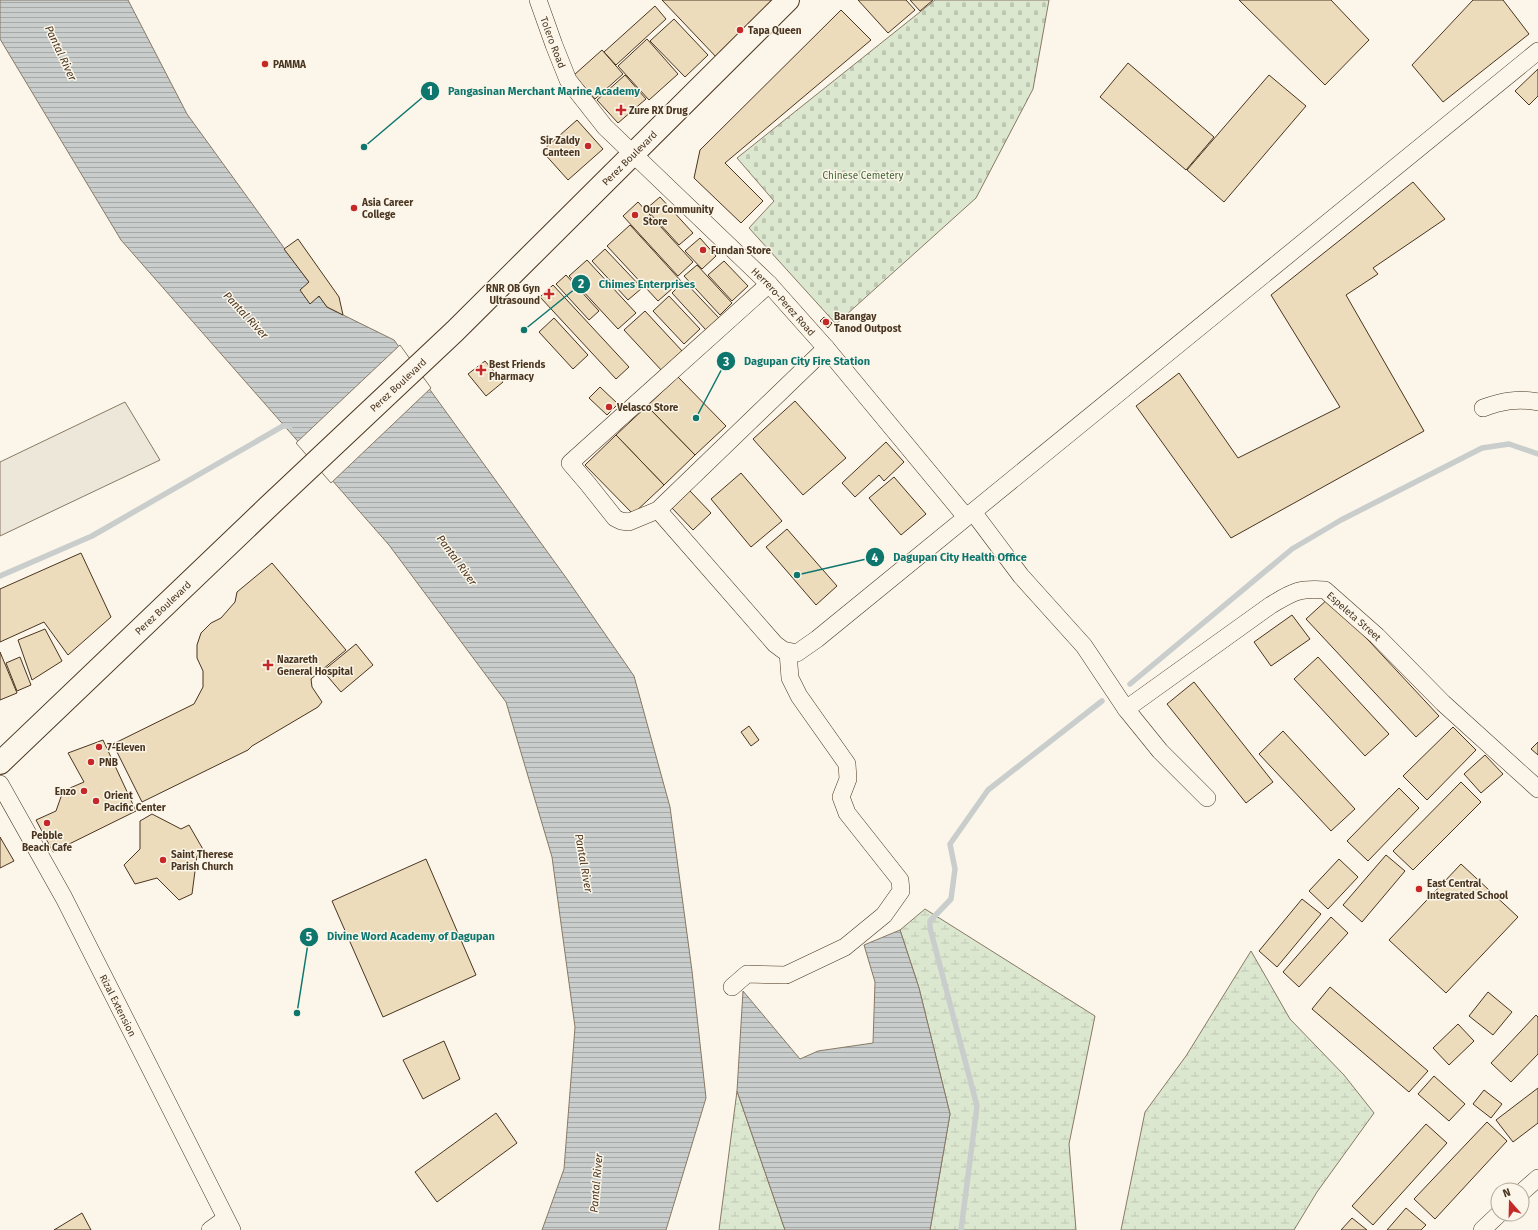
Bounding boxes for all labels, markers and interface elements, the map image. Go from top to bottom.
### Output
street label: Tolero Road [537,15,568,70]
water label: Pantal River [42,24,79,84]
marker: Tapa Queen [735,25,745,35]
place label: Tapa Queen [748,25,802,37]
marker: PAMMA [260,59,270,69]
place label: PAMMA [273,59,307,71]
callout: Pangasinan Merchant Marine Academy [420,79,648,102]
text: 1 [427,84,433,98]
text: Pangasinan Merchant Marine Academy [448,85,640,98]
marker: Zure RX Drug [616,105,626,115]
place label: Zure RX Drug [629,105,688,117]
street label: Perez Boulevard [600,129,660,188]
place label: Sir Zaldy Canteen [540,135,581,159]
marker: Sir Zaldy Canteen [583,141,593,151]
park label: Chinese Cemetery [823,170,903,182]
place label: Asia Career College [361,197,414,221]
marker: Asia Career College [349,203,359,213]
place label: Our Community Store [643,204,714,228]
marker: Our Community Store [630,210,640,220]
marker: Fundan Store [698,245,708,255]
place label: Fundan Store [711,245,772,257]
street label: Herrero-Perez Road [749,265,817,339]
callout: Chimes Enterprises [571,272,703,295]
text: 2 [578,277,584,291]
text: Chimes Enterprises [599,278,696,291]
place label: RNR OB Gyn Ultrasound [486,283,540,307]
marker: RNR OB Gyn Ultrasound [543,288,555,300]
water label: Pantal River [221,289,271,342]
place label: Barangay Tanod Outpost [834,311,901,335]
marker: Barangay Tanod Outpost [821,317,831,327]
callout: Dagupan City Fire Station [716,350,878,373]
text: 3 [722,355,729,369]
text: Dagupan City Fire Station [744,355,870,368]
street label: Perez Boulevard [368,356,429,415]
place label: Best Friends Pharmacy [489,359,545,383]
marker: Best Friends Pharmacy [476,365,486,375]
marker: Velasco Store [604,402,614,412]
place label: Velasco Store [616,402,679,414]
water label: Pantal River [434,532,480,589]
callout: Dagupan City Health Office [865,546,1035,569]
text: 4 [872,551,879,565]
text: Dagupan City Health Office [893,551,1027,564]
street label: Perez Boulevard [133,579,194,638]
street label: Espeleta Street [1324,589,1384,644]
place label: Nazareth General Hospital [277,654,353,678]
marker: Nazareth General Hospital [262,659,274,671]
marker: 7-Eleven [94,742,104,752]
place label: 7-Eleven [107,742,146,754]
marker: PNB [86,757,96,767]
place label: PNB [99,757,118,769]
place label: Enzo [55,786,76,798]
marker: Enzo [79,786,89,796]
place label: Orient Pacific Center [104,790,167,814]
marker: Orient Pacific Center [91,796,101,806]
marker: Pebble Beach Cafe [42,818,52,828]
place label: Pebble Beach Cafe [22,830,73,854]
water label: Pantal River [572,833,595,894]
place label: Saint Therese Parish Church [171,849,234,873]
marker: Saint Therese Parish Church [158,855,168,865]
place label: East Central Integrated School [1427,878,1508,902]
marker: East Central Integrated School [1414,884,1424,894]
callout: Divine Word Academy of Dagupan [299,925,503,948]
text: 5 [306,930,313,944]
text: Divine Word Academy of Dagupan [327,930,495,943]
street label: Rizal Extension [97,973,138,1039]
water label: Pantal River [587,1152,606,1213]
north arrow [1490,1182,1530,1222]
text: N [1501,1186,1512,1200]

